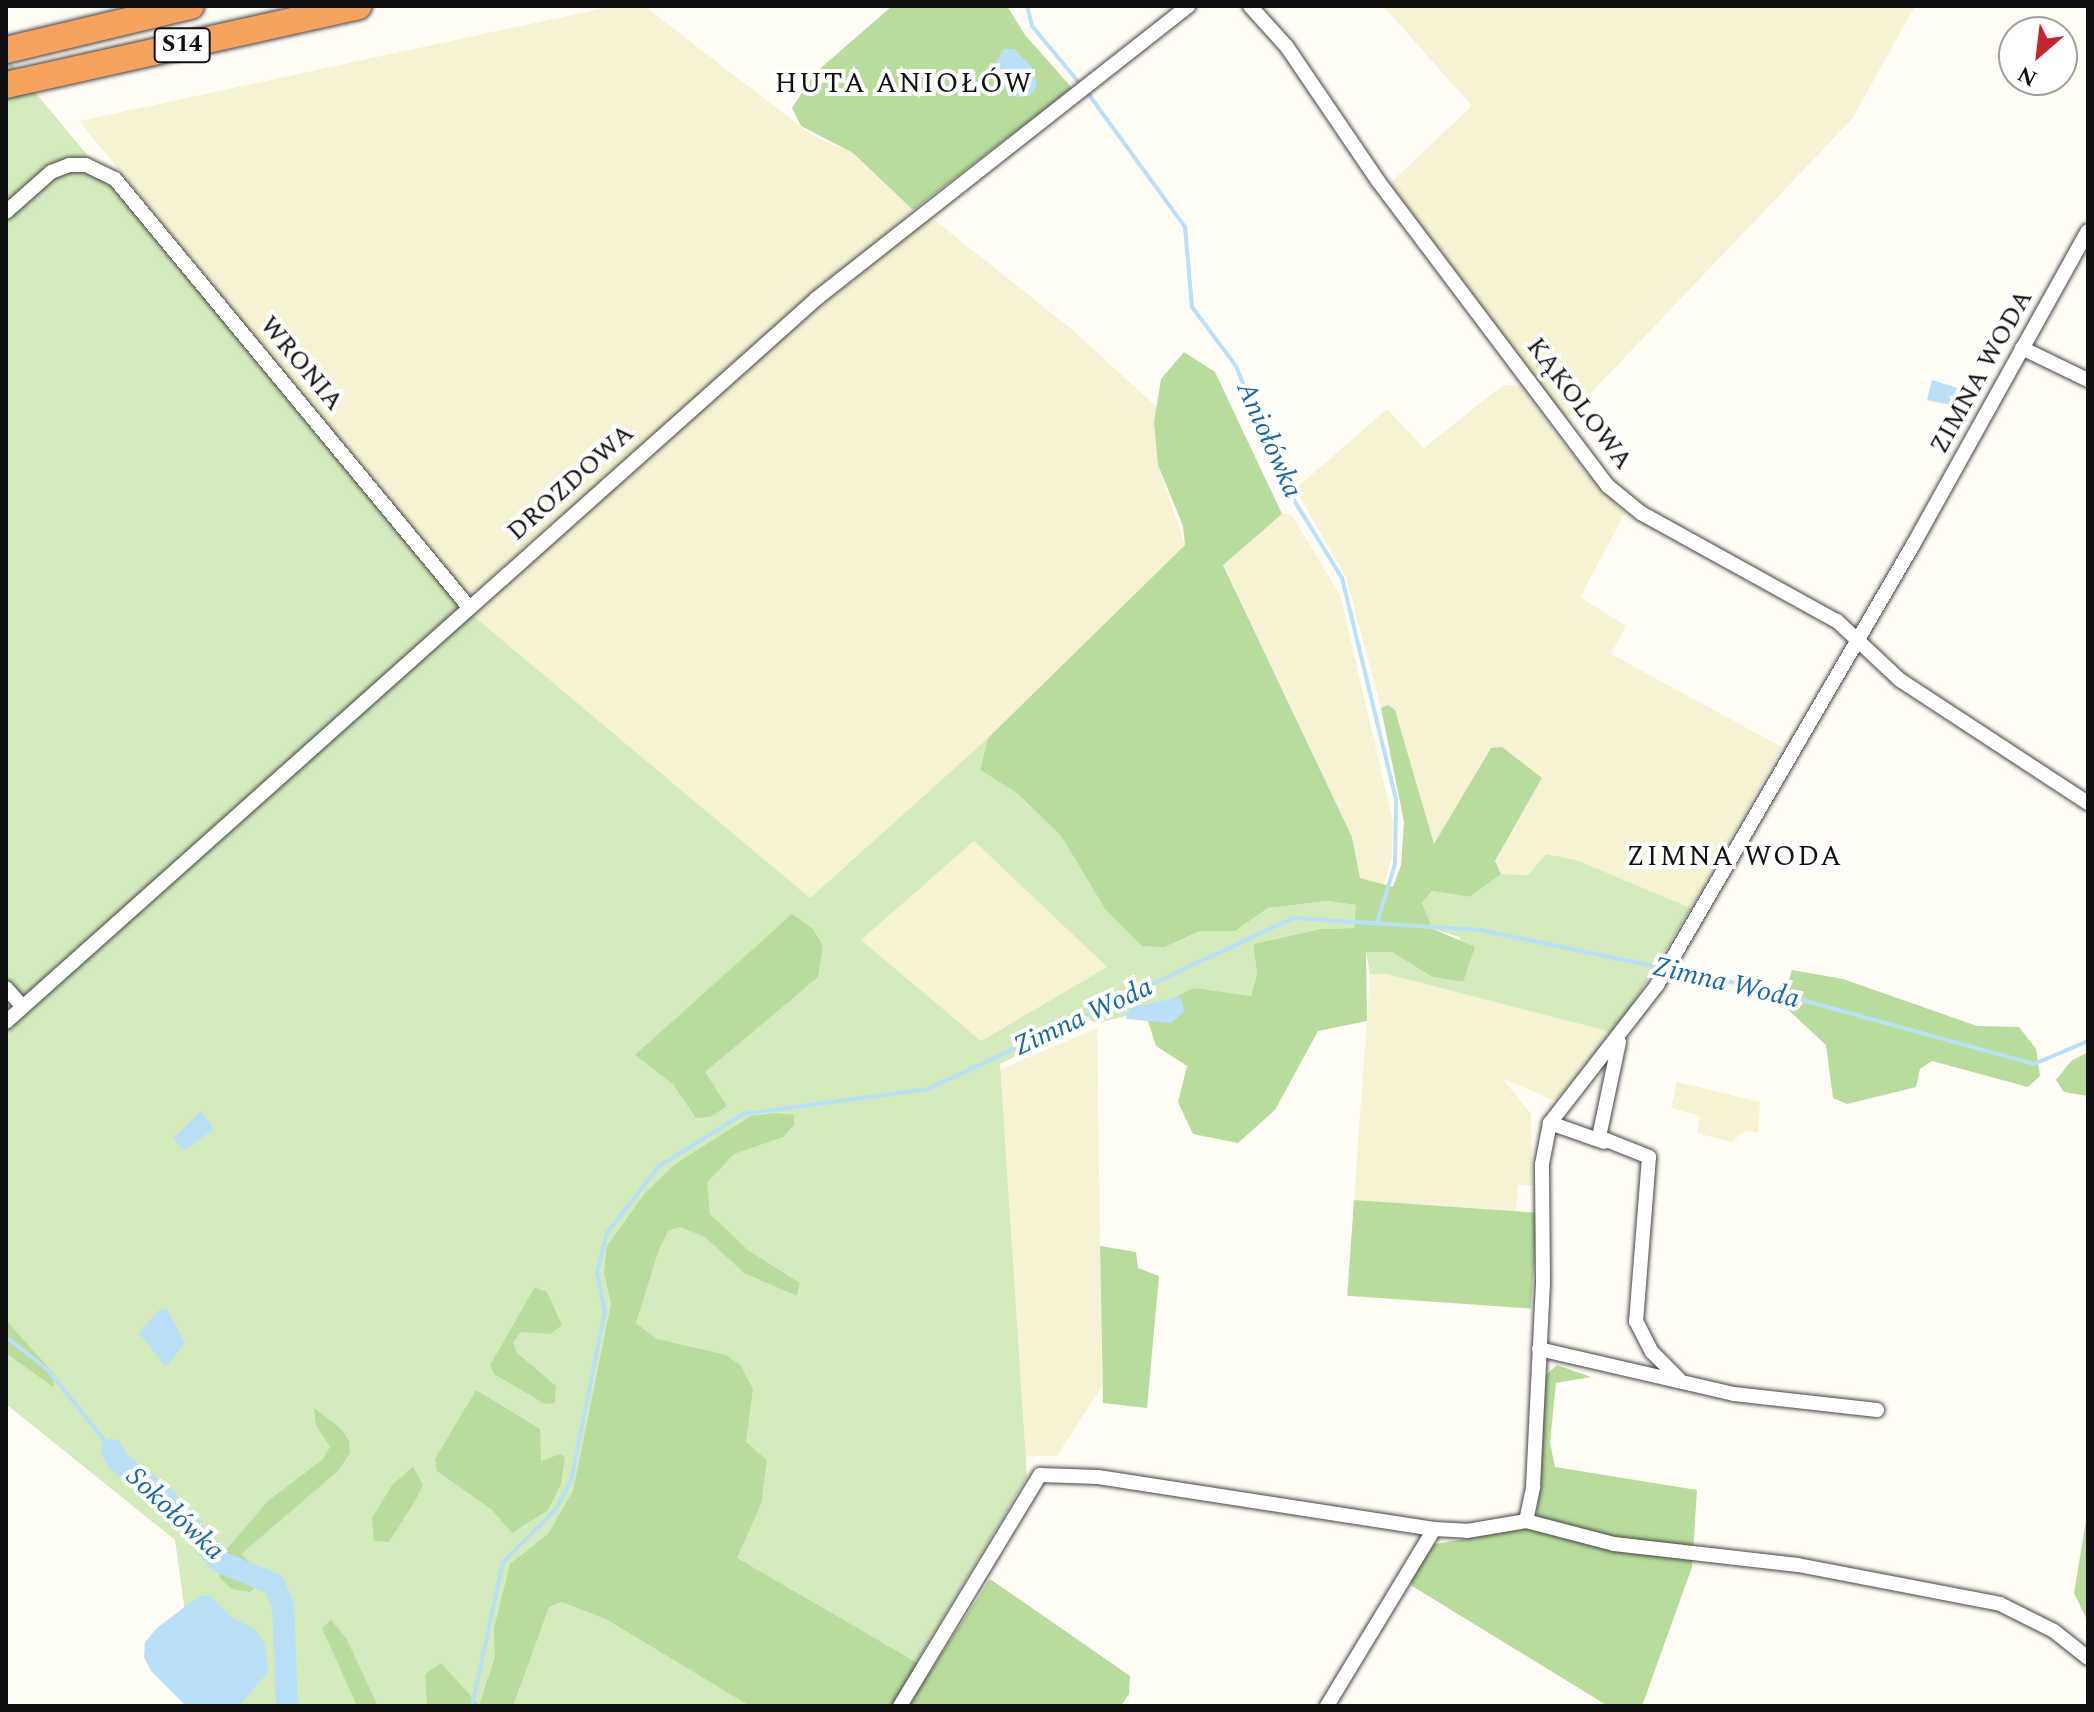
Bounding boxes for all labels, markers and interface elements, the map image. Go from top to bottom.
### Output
north arrow [1998,16,2078,96]
road number: S14 [152,25,212,65]
text: N [2012,57,2043,95]
district label: HUTA ANIOŁÓW [774,67,1034,101]
street label: ZIMNA WODA [1924,285,2040,459]
street label: WRONIA [252,310,350,418]
street label: KĄKOLOWA [1519,332,1639,476]
water label: Aniołówka [1229,377,1309,503]
street label: DROZDOWA [501,418,641,548]
district label: ZIMNA WODA [1627,840,1843,874]
water label: Zimna Woda [1649,950,1803,1016]
water label: Zimna Woda [1008,970,1158,1064]
water label: Sokołówka [119,1460,231,1568]

